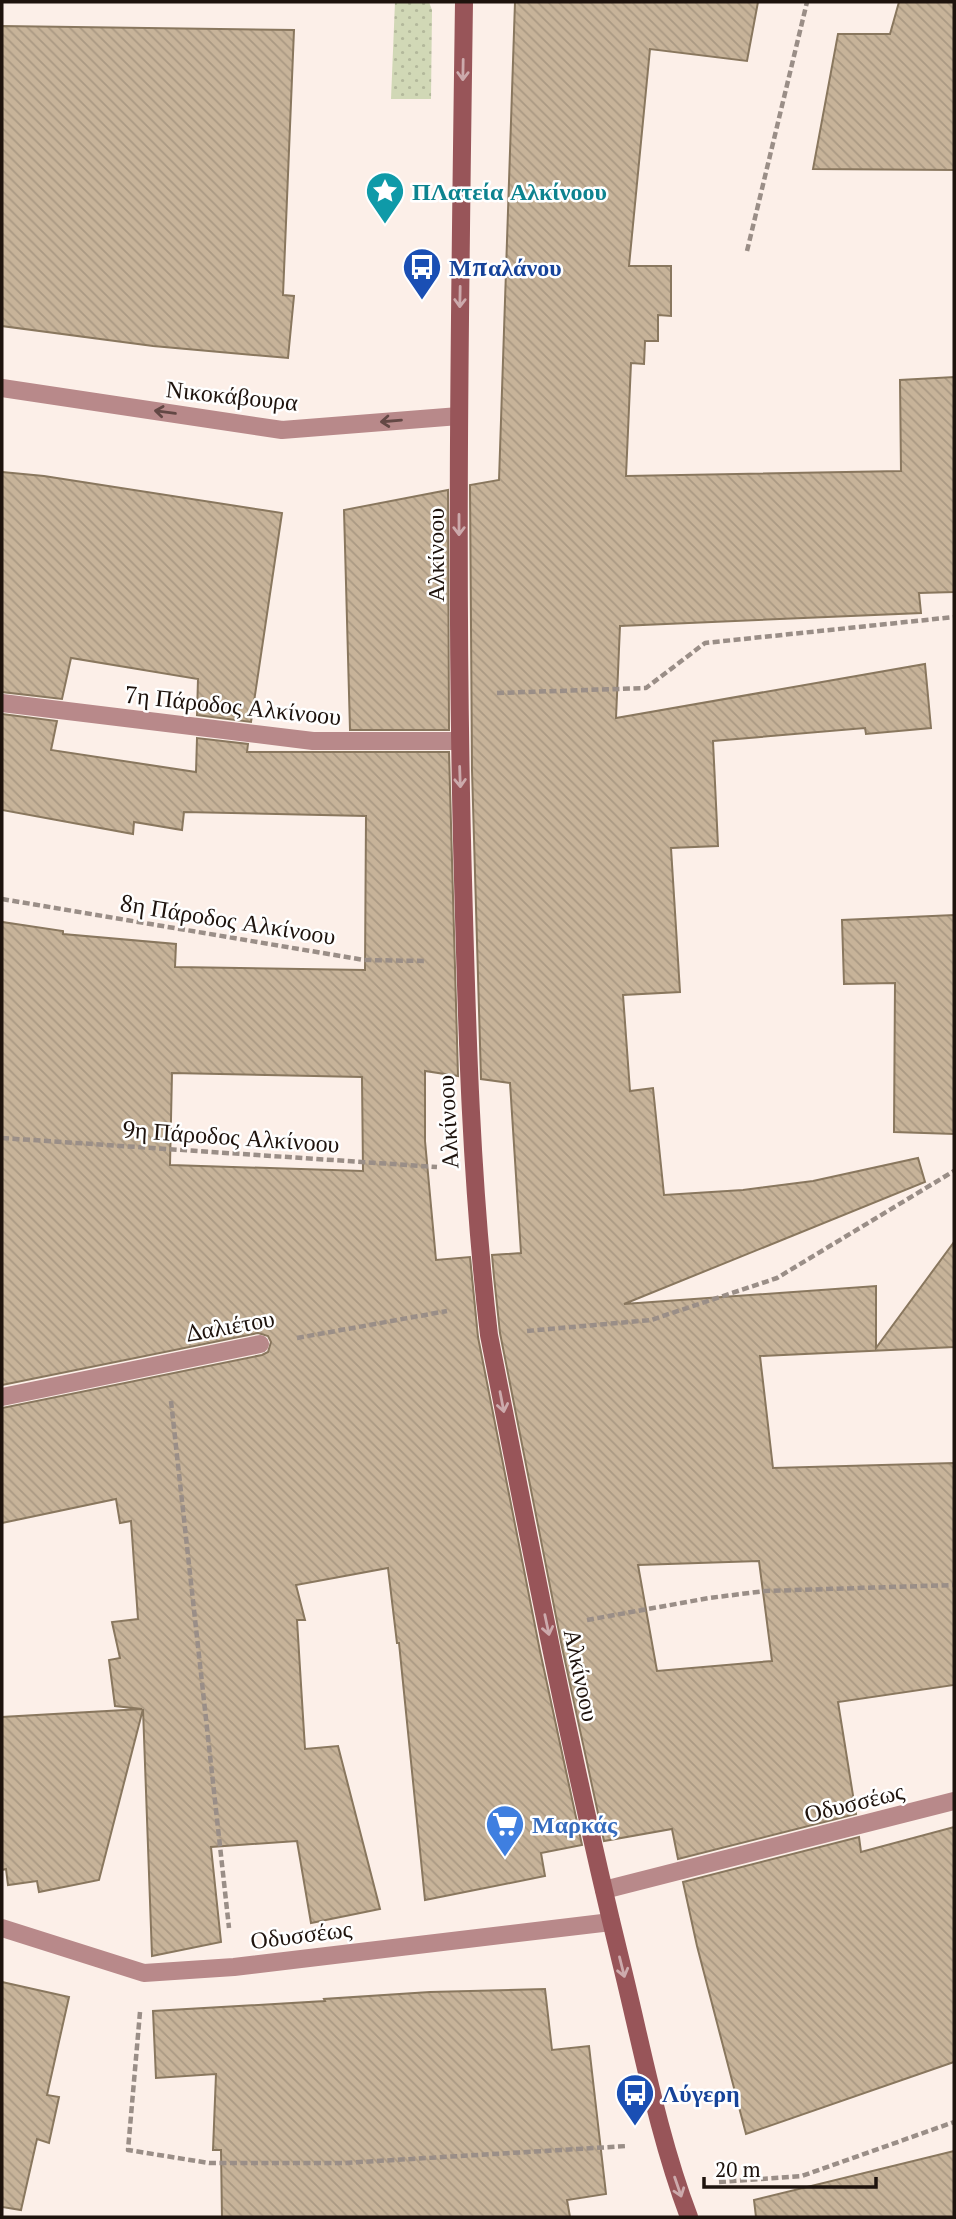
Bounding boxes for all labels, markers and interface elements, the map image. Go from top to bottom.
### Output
one-way arrow [456,58,470,81]
place icon: ΠΛατεία Αλκίνοου [364,170,406,225]
place label: ΠΛατεία Αλκίνοου [412,175,607,207]
bus stop icon: Μπαλάνου [401,246,443,301]
place label: Μπαλάνου [449,251,562,283]
one-way arrow [453,286,467,309]
street label: Νικοκάβουρα [164,372,300,418]
one-way arrow [154,406,177,419]
one-way arrow [379,415,402,428]
street label: Αλκίνοου [419,508,451,602]
one-way arrow [452,513,466,536]
street label: 7η Πάροδος Αλκίνοου [123,678,343,732]
one-way arrow [454,765,467,788]
street label: 8η Πάροδος Αλκίνοου [118,886,338,952]
street label: Αλκίνοου [429,1074,465,1170]
street label: 9η Πάροδος Αλκίνοου [121,1112,341,1160]
street label: Δαλιέτου [183,1301,277,1349]
one-way arrow [496,1390,509,1413]
one-way arrow [540,1613,554,1636]
street label: Αλκίνοου [557,1626,607,1724]
street label: Οδυσσέως [801,1774,908,1830]
supermarket icon: Μαρκάς [484,1803,526,1858]
place label: Μαρκάς [532,1808,618,1840]
street label: Οδυσσέως [249,1912,354,1956]
one-way arrow [616,1955,629,1978]
bus stop icon: Λύγερη [614,2072,656,2127]
place label: Λύγερη [662,2077,740,2109]
scale bar [704,2146,876,2190]
text: 20 m [715,2155,761,2183]
one-way arrow [673,2176,685,2198]

